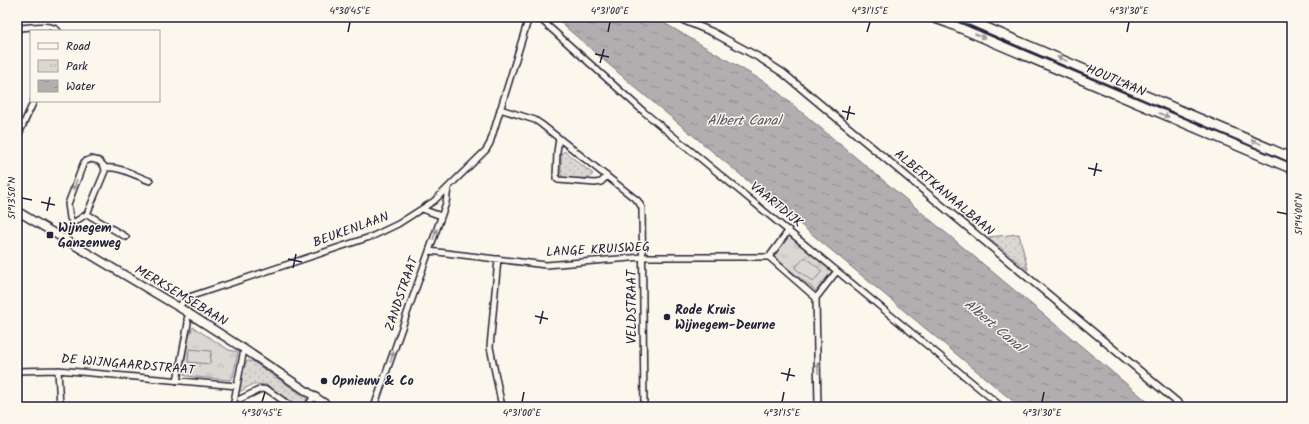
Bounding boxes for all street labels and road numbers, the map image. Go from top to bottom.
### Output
street label: HOUTLAAN [1083,59,1149,103]
street label: ALBERTKANAALBAAN [889,145,999,242]
street label: VAARTDIJK [745,177,808,233]
street label: BEUKENLAAN [310,206,392,253]
street label: LANGE KRUISWEG [545,237,651,263]
street label: ZANDSTRAAT [379,253,425,334]
street label: MERKSEMSEBAAN [130,260,232,332]
street label: VELDSTRAAT [622,269,643,344]
street label: DE WIJNGAARDSTRAAT [60,349,197,381]

